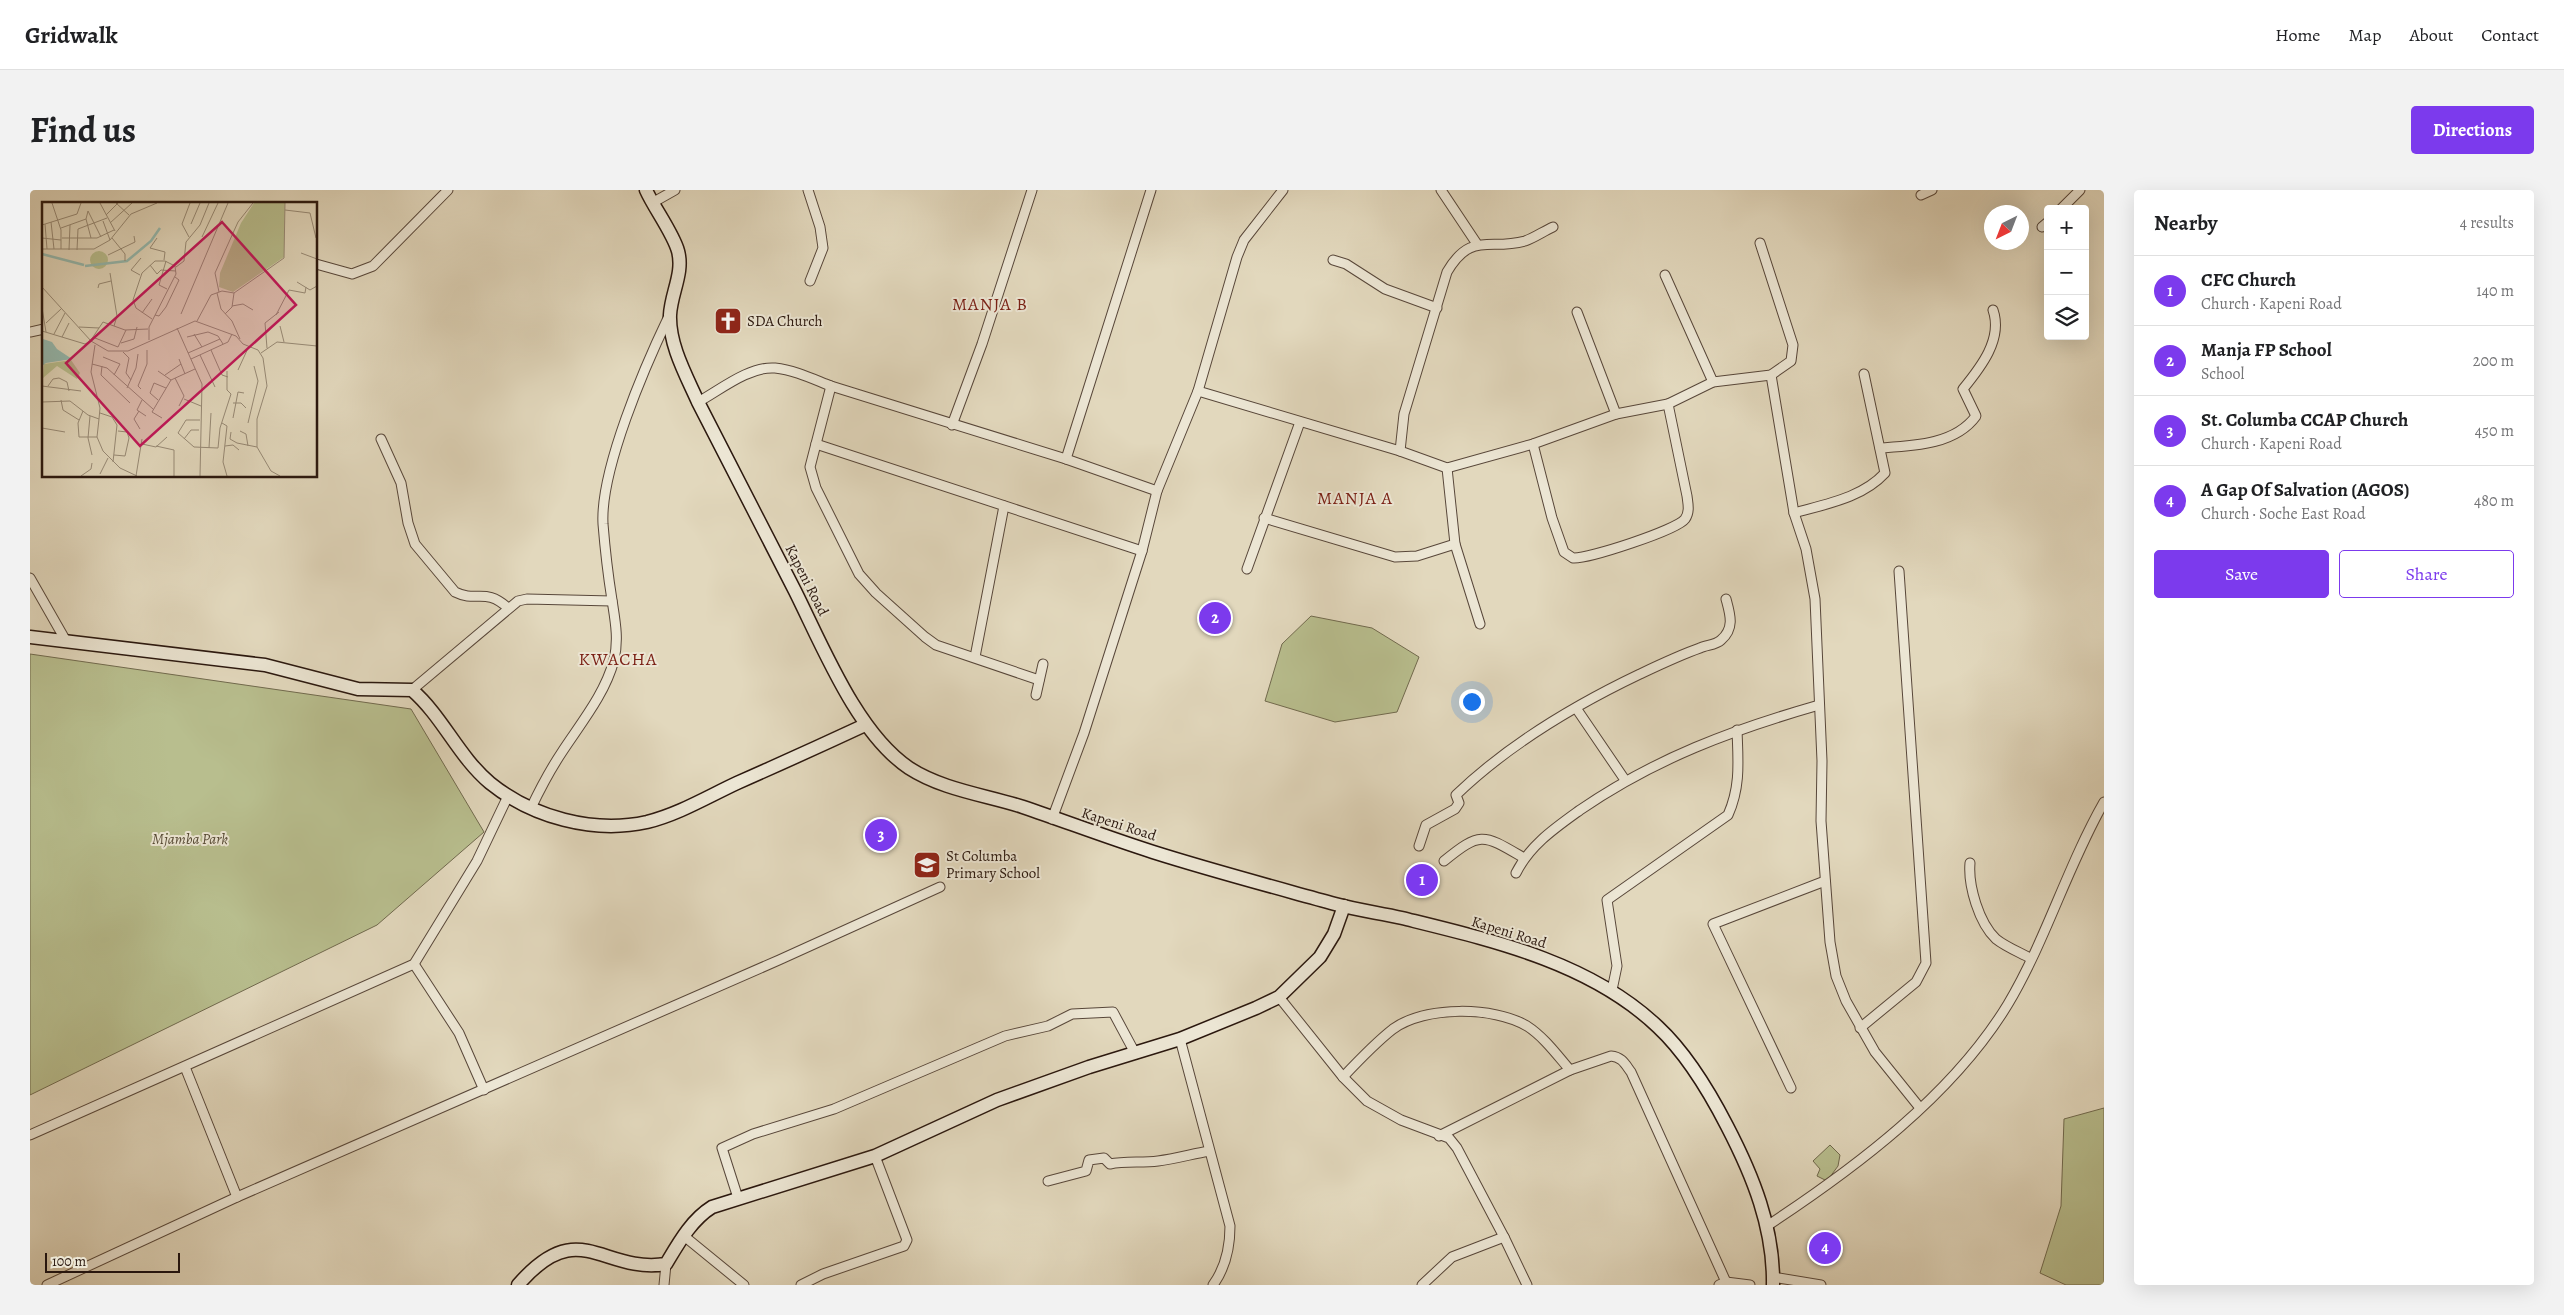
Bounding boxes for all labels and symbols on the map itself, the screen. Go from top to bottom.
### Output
inset map [42,202,318,478]
north arrow [1984,205,2029,250]
district label: MANJA B [952,292,1028,316]
church icon: SDA Church [713,306,743,336]
place label: SDA Church [747,311,823,331]
district label: MANJA A [1317,486,1393,510]
street label: Kapeni Road [780,541,834,620]
pin: 2 [1199,599,1231,637]
district label: KWACHA [579,647,657,671]
your location [1459,689,1485,715]
street label: Kapeni Road [1079,803,1160,846]
pin: 3 [865,816,897,854]
park label: Mjamba Park [152,829,228,849]
place label: St Columba Primary School [946,846,1040,883]
school or university icon: St Columba Primary School [912,850,942,880]
pin: 1 [1406,861,1438,899]
street label: Kapeni Road [1469,911,1550,953]
pin: 4 [1809,1229,1841,1267]
scale bar [45,1250,180,1273]

